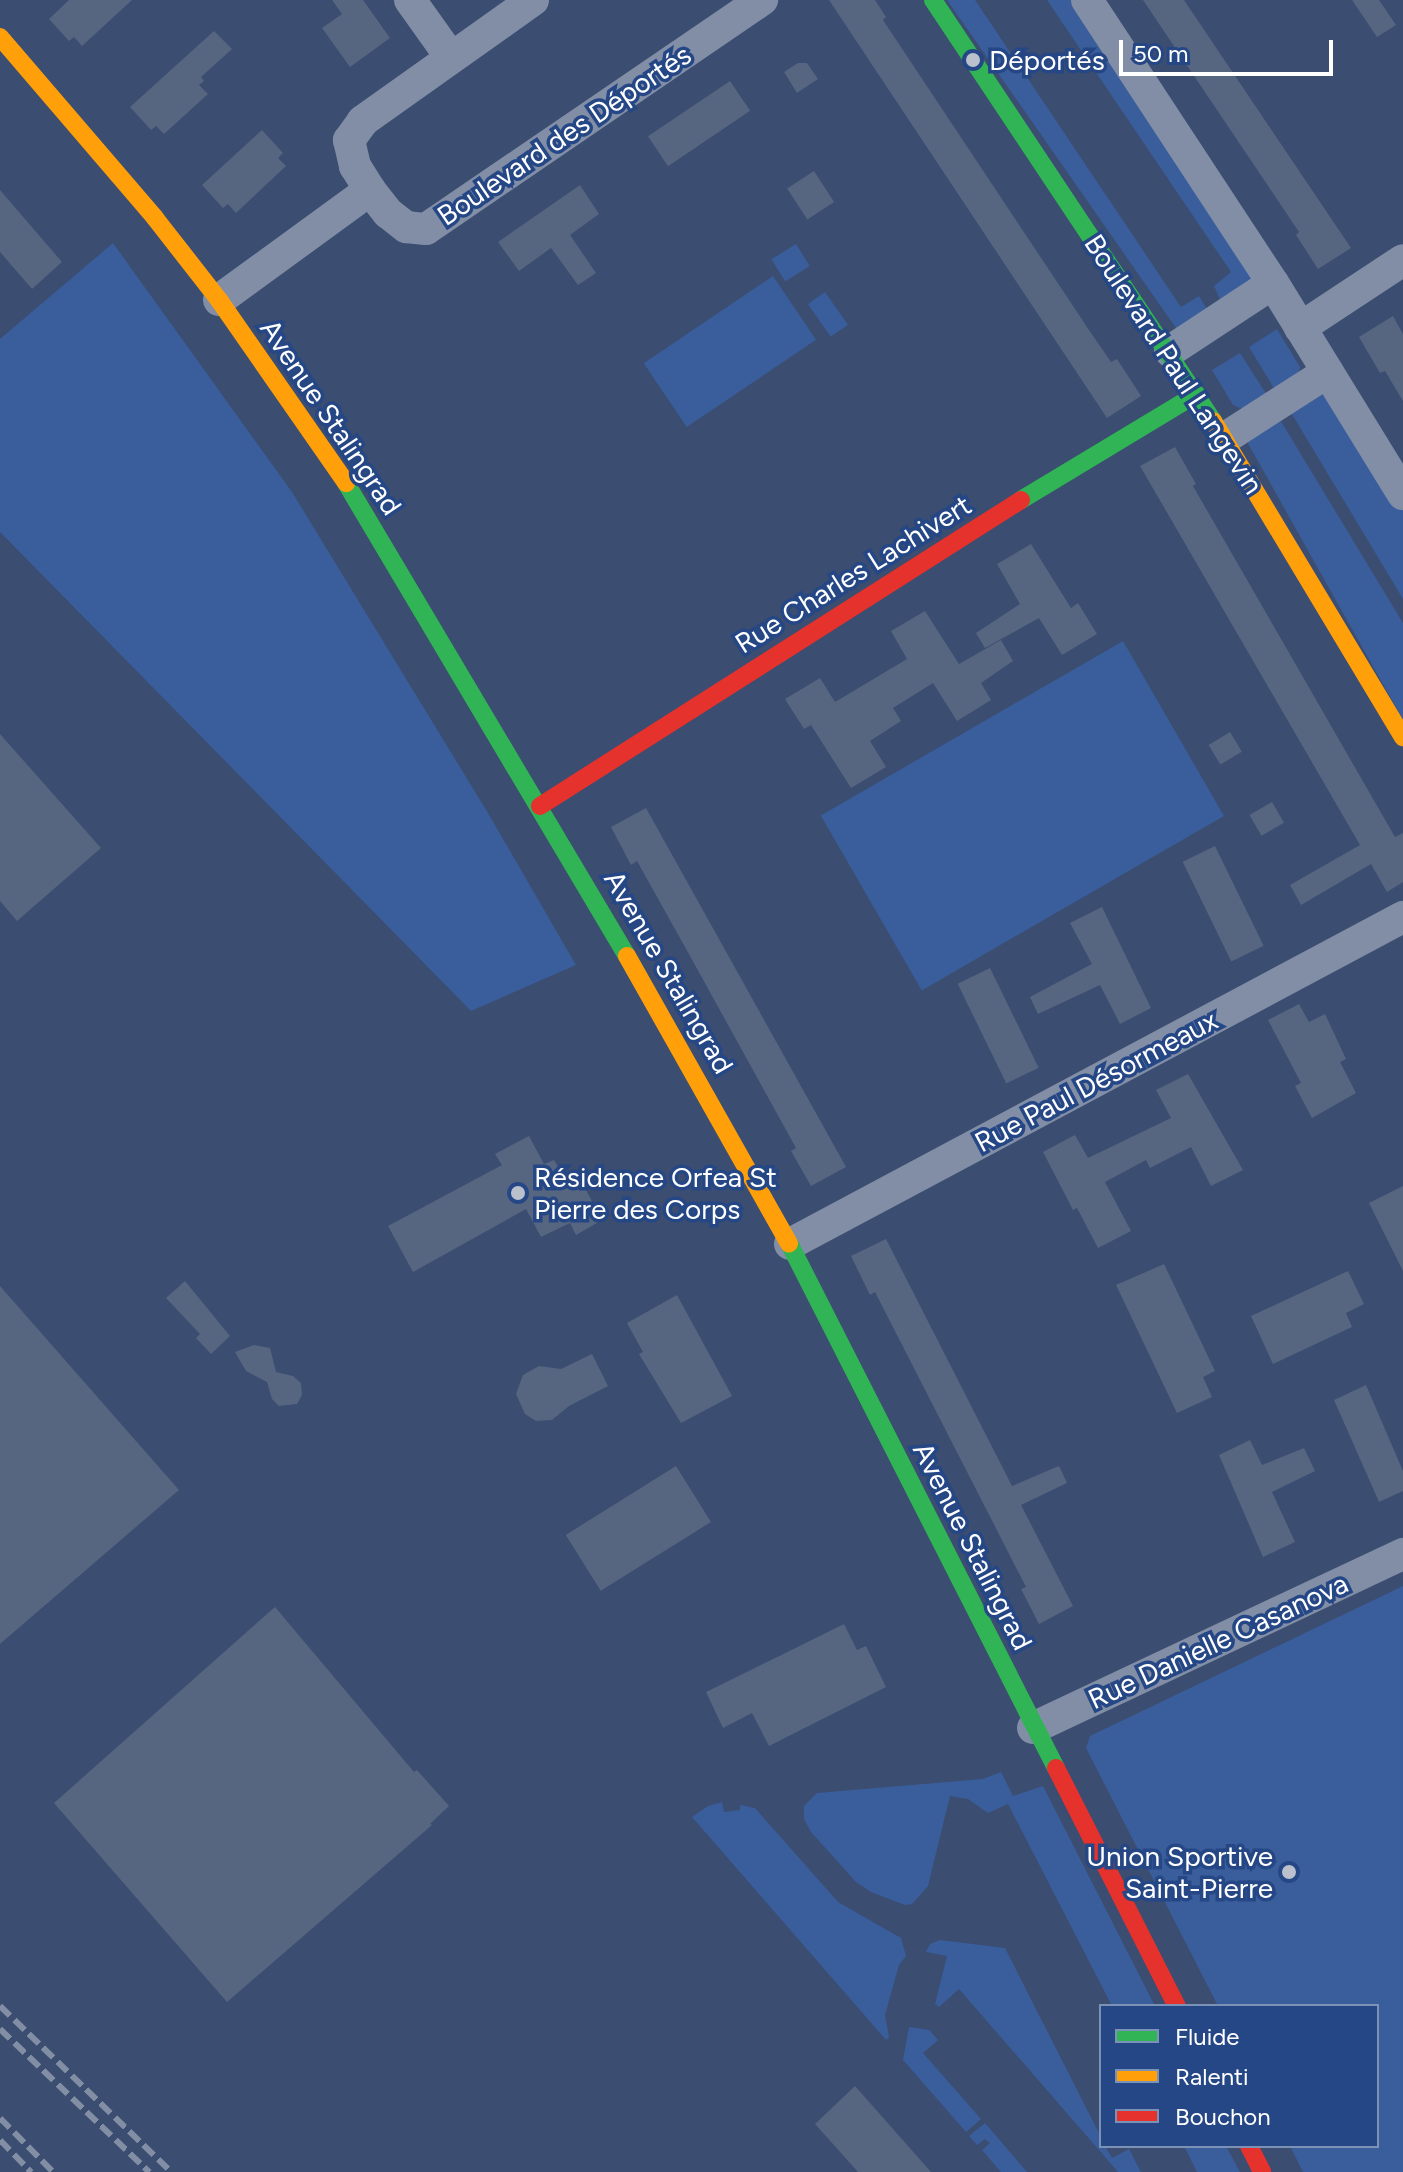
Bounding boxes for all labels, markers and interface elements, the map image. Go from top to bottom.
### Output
scale bar [1123,24,1337,74]
street label: Boulevard des Déportés [431,38,697,232]
text: 50 m [1133,39,1189,68]
place label: Déportés [989,43,1105,77]
marker: Déportés [964,51,982,69]
street label: Boulevard Paul Langevin [1077,228,1271,500]
street label: Avenue Stalingrad [253,313,409,521]
street label: Rue Charles Lachivert [729,488,977,660]
street label: Avenue Stalingrad [597,865,741,1079]
street label: Rue Paul Désormeaux [969,1003,1223,1159]
place label: Résidence Orfea St Pierre des Corps [534,1160,777,1226]
marker: Résidence Orfea St Pierre des Corps [509,1184,527,1202]
street label: Avenue Stalingrad [906,1437,1040,1655]
street label: Rue Danielle Casanova [1083,1566,1353,1716]
place label: Union Sportive Saint-Pierre [1086,1839,1273,1905]
marker: Union Sportive Saint-Pierre [1280,1863,1298,1881]
legend [1099,2004,1379,2148]
text: Fluide [1175,2022,1239,2051]
text: Ralenti [1175,2062,1249,2091]
text: Bouchon [1175,2102,1271,2131]

